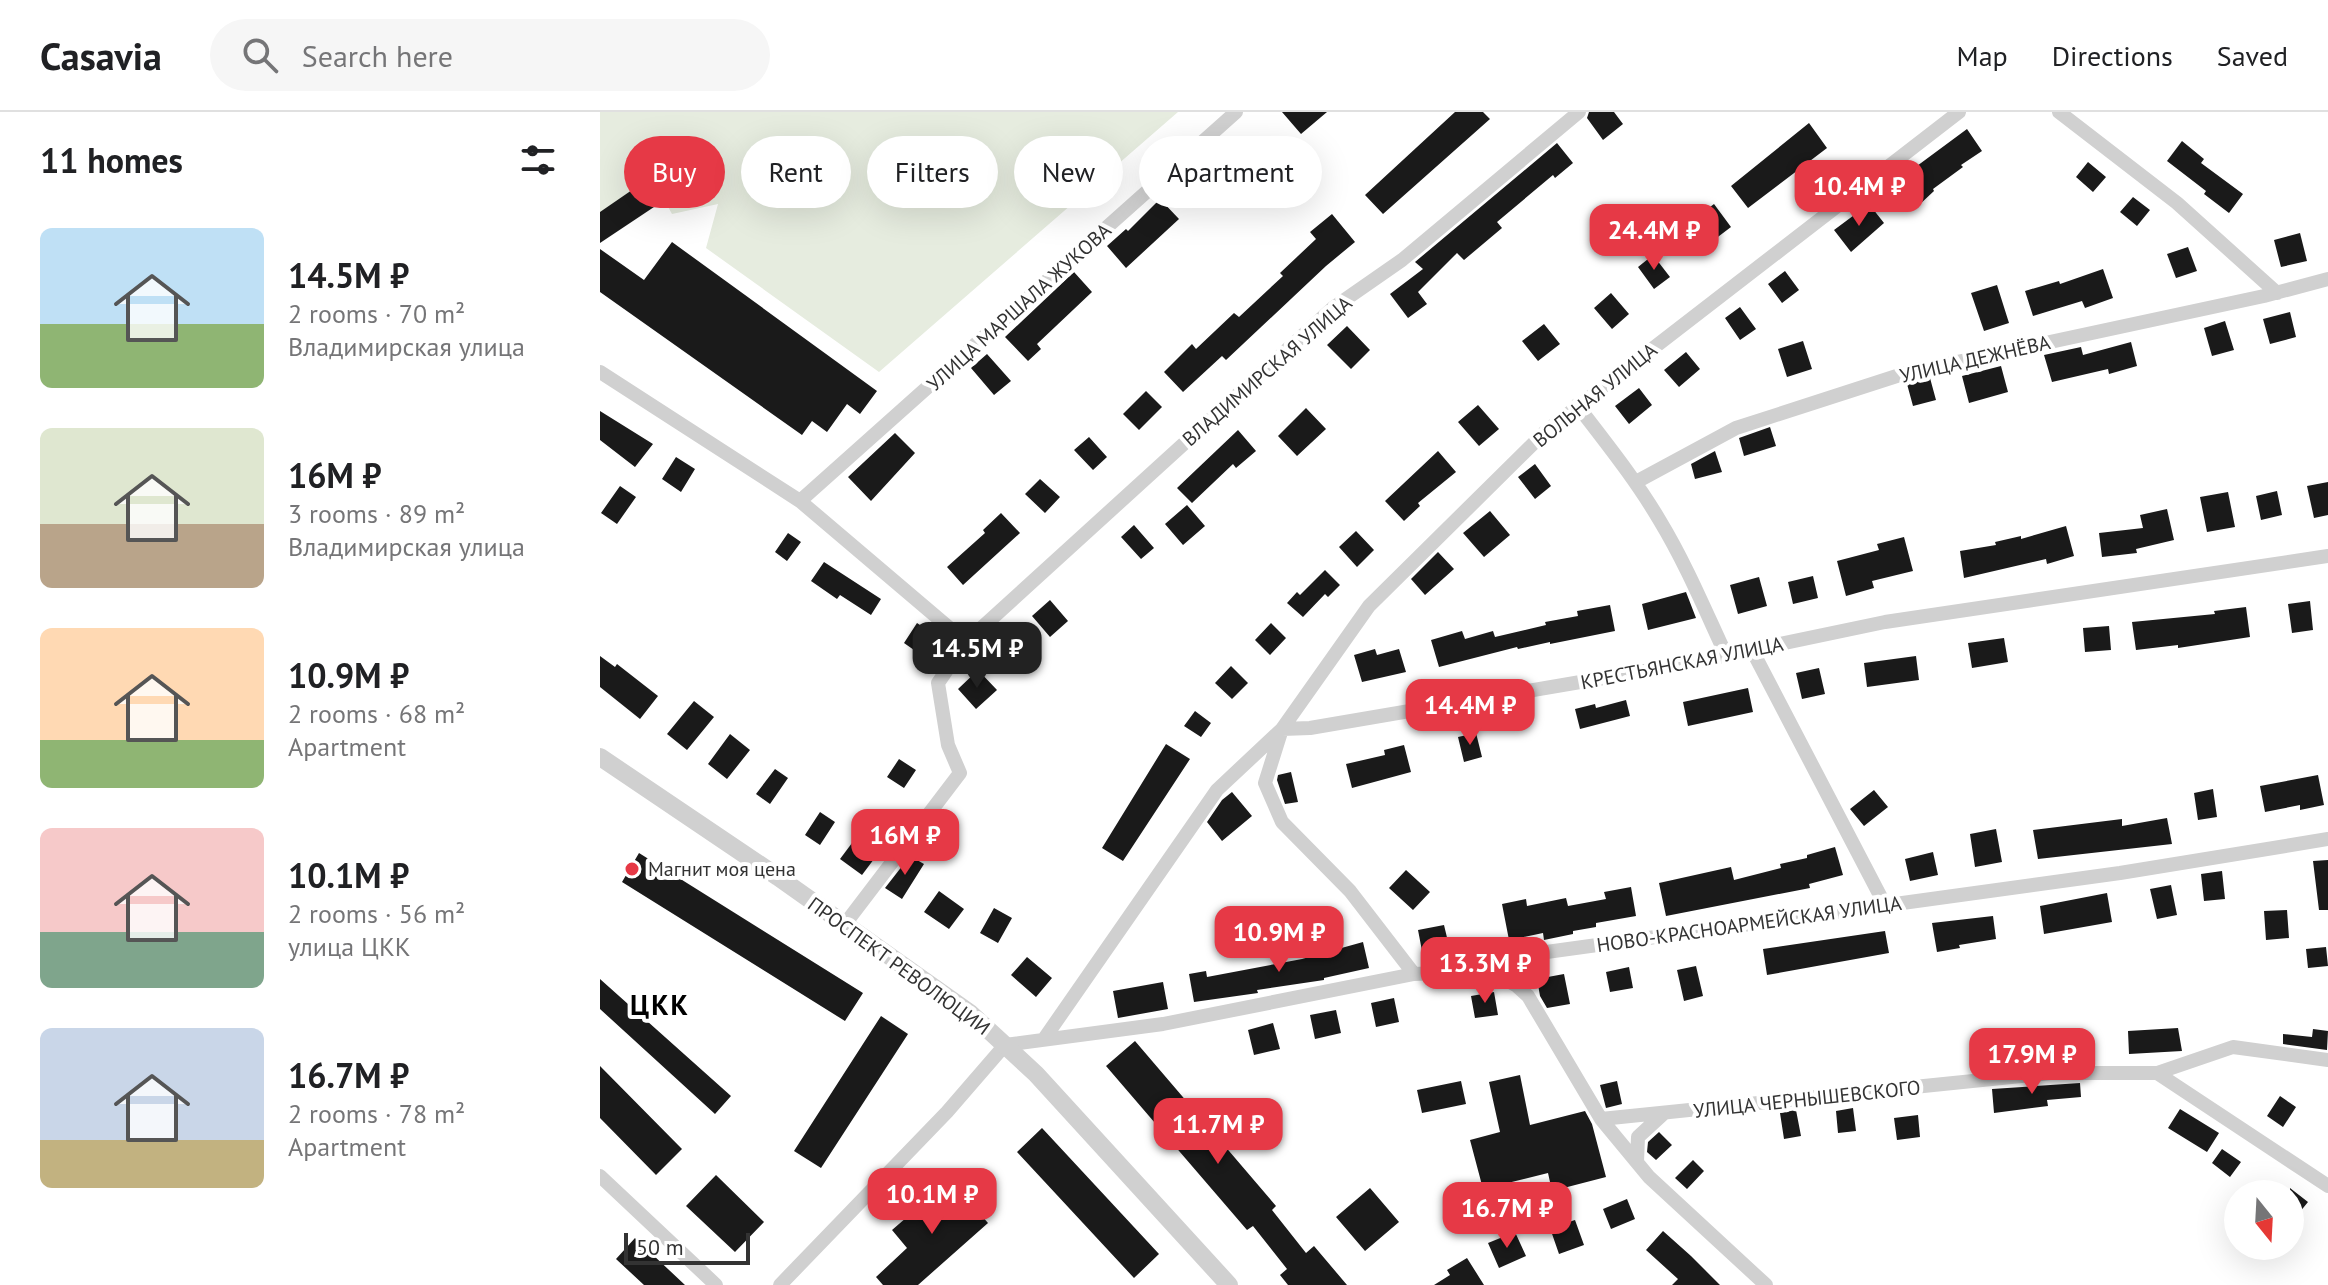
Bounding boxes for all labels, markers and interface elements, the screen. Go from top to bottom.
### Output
search box [210,19,770,91]
text: Casavia [40,31,162,80]
icon: search [238,33,282,77]
text: Search here [302,36,453,75]
text: Map [1957,37,2008,74]
text: Directions [2052,37,2173,74]
text: Saved [2217,37,2288,74]
chip: Buy [624,136,725,208]
chip: Rent [741,136,851,208]
chip: Filters [867,136,998,208]
chip: New [1014,136,1123,208]
chip: Apartment [1139,136,1322,208]
text: 11 homes [40,138,183,182]
icon: filters [516,138,560,182]
pin: 10.4M ₽ [1785,160,1933,228]
text: 10.4M ₽ [1813,169,1905,202]
pin: 24.4M ₽ [1580,204,1728,272]
text: 24.4M ₽ [1608,213,1700,246]
street label: УЛИЦА МАРШАЛА ЖУКОВА [921,217,1117,397]
text: 14.5M ₽ [288,253,409,297]
icon: home [104,260,200,356]
street label: ВЛАДИМИРСКАЯ УЛИЦА [1177,290,1357,452]
text: 2 rooms · 70 m² [288,297,465,330]
street label: УЛИЦА ДЕЖНЁВА [1897,329,2053,389]
text: Владимирская улица [288,330,525,363]
street label: ВОЛЬНАЯ УЛИЦА [1528,337,1662,453]
text: 16M ₽ [288,453,382,497]
icon: home [104,460,200,556]
text: 3 rooms · 89 m² [288,497,465,530]
text: Владимирская улица [288,530,525,563]
pin: 14.5M ₽ [903,622,1051,690]
text: 14.5M ₽ [931,631,1023,664]
street label: КРЕСТЬЯНСКАЯ УЛИЦА [1579,631,1786,695]
text: 10.9M ₽ [288,653,409,697]
icon: home [104,660,200,756]
pin: 14.4M ₽ [1396,679,1544,747]
text: 14.4M ₽ [1424,688,1516,721]
text: 2 rooms · 68 m² [288,697,465,730]
text: Apartment [288,730,406,763]
pin: 16M ₽ [849,809,961,877]
text: 16M ₽ [869,818,941,851]
text: 10.1M ₽ [288,853,409,897]
place label: Магнит моя цена [648,856,796,882]
icon: home [104,860,200,956]
marker: Магнит моя цена [623,860,641,878]
street label: НОВО-КРАСНОАРМЕЙСКАЯ УЛИЦА [1595,890,1903,958]
street label: ПРОСПЕКТ РЕВОЛЮЦИИ [803,891,995,1041]
text: 2 rooms · 56 m² [288,897,465,930]
pin: 10.9M ₽ [1205,906,1353,974]
text: 10.9M ₽ [1233,915,1325,948]
text: улица ЦКК [288,930,411,963]
pin: 13.3M ₽ [1411,937,1559,1005]
text: 13.3M ₽ [1439,946,1531,979]
district label: ЦКК [630,986,690,1023]
pin: 17.9M ₽ [1958,1028,2106,1096]
text: 17.9M ₽ [1987,1037,2077,1070]
text: 16.7M ₽ [288,1053,409,1097]
icon: home [104,1060,200,1156]
street label: УЛИЦА ЧЕРНЫШЕВСКОГО [1692,1074,1922,1124]
text: 2 rooms · 78 m² [288,1097,465,1130]
pin: 11.7M ₽ [1144,1098,1292,1166]
text: 11.7M ₽ [1172,1107,1264,1140]
text: Apartment [288,1130,406,1163]
pin: 10.1M ₽ [858,1168,1006,1236]
text: 10.1M ₽ [886,1177,978,1210]
north arrow [2224,1180,2304,1260]
map controls [2224,1180,2304,1260]
pin: 16.7M ₽ [1433,1182,1581,1250]
text: 16.7M ₽ [1461,1191,1553,1224]
scale bar [624,1229,750,1265]
text: 50 m [636,1233,684,1261]

